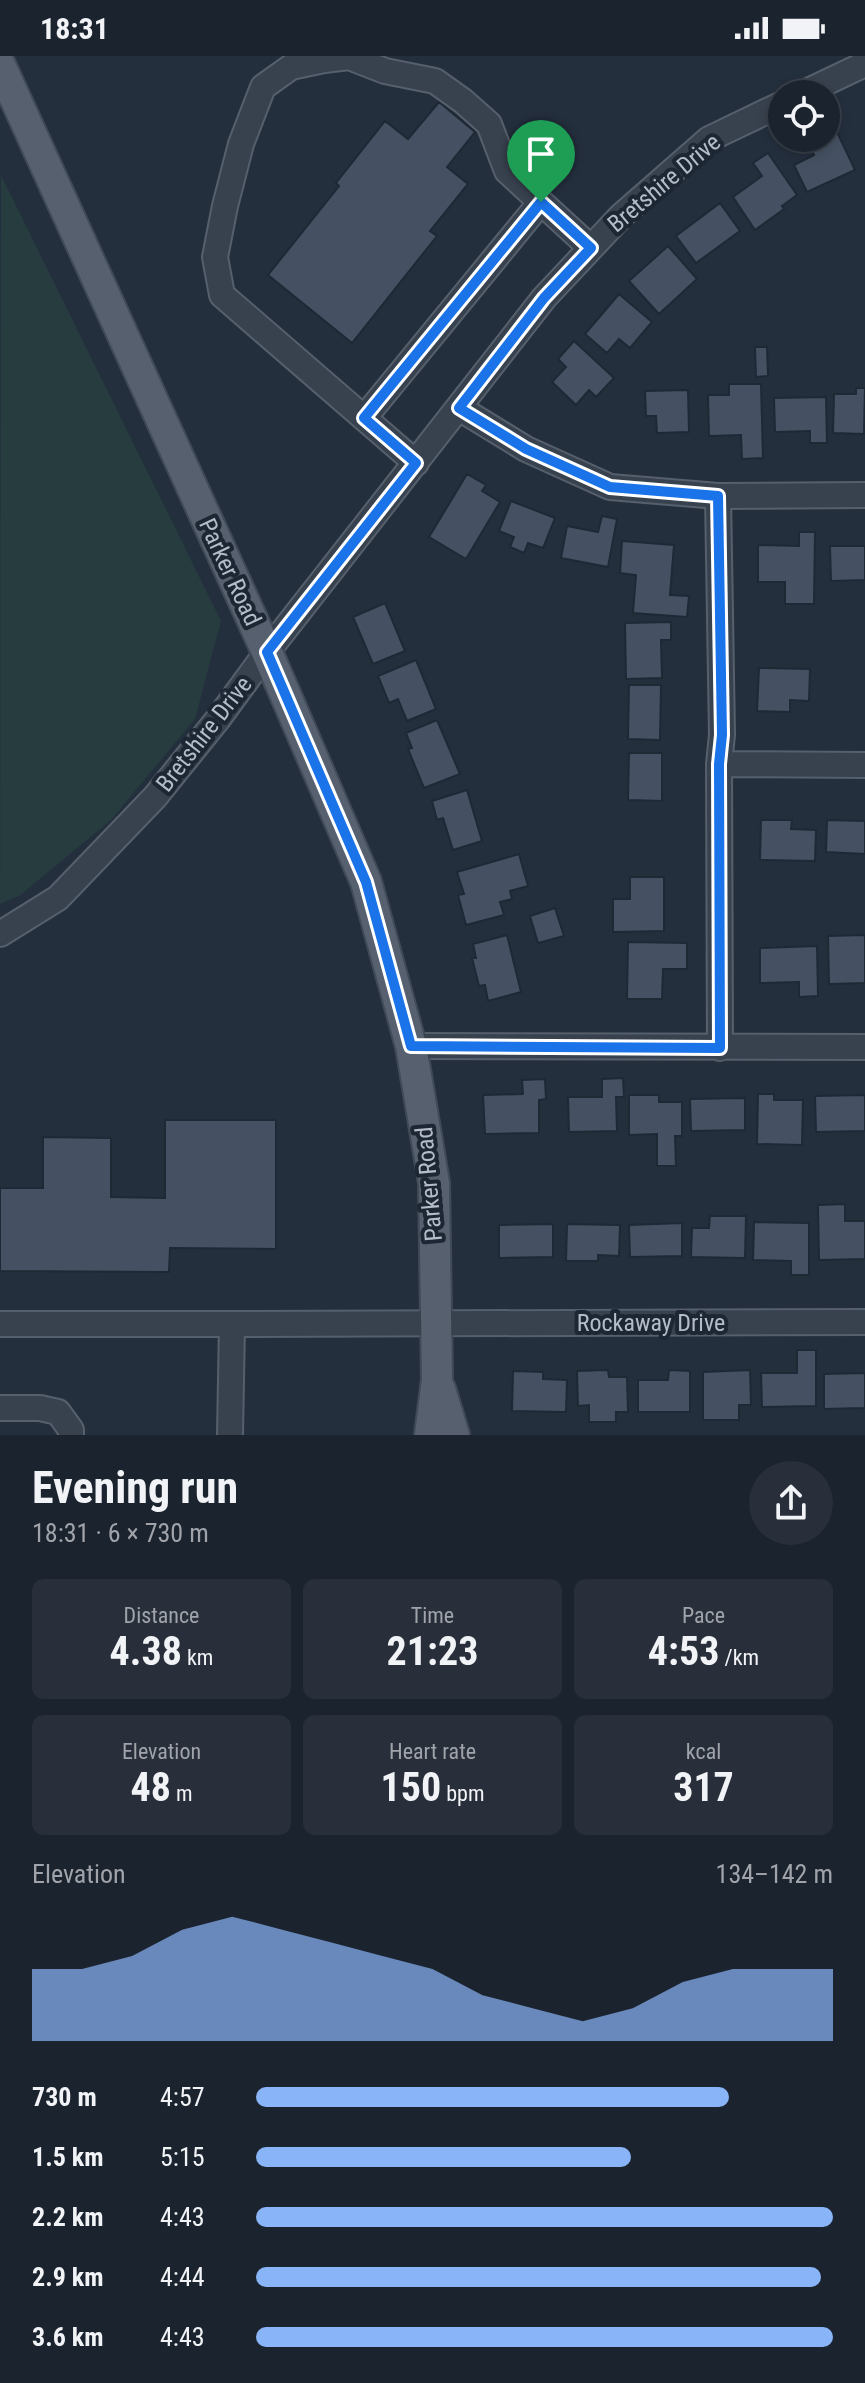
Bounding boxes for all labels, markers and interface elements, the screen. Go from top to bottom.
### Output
text: 18:31 [40,11,109,46]
map controls [768,80,840,152]
button: locate [768,80,840,152]
pin [507,120,575,202]
street label: Bretshire Drive [602,128,726,238]
icon: arrive [519,132,563,176]
street label: Parker Road [193,514,267,630]
street label: Bretshire Drive [150,671,258,797]
street label: Parker Road [410,1126,448,1242]
street label: Rockaway Drive [577,1309,725,1337]
button: share [749,1461,833,1545]
text: Evening run [32,1462,238,1514]
text: 18:31 · 6 × 730 m [32,1518,209,1548]
text: Distance [124,1603,199,1628]
text: Time [411,1603,454,1628]
text: Pace [682,1603,725,1628]
text: 4.38 [110,1628,182,1675]
text: 21:23 [387,1628,478,1675]
text: 4:53 [648,1628,719,1675]
text: km [182,1645,213,1670]
text: /km [719,1645,759,1670]
text: Elevation [122,1739,201,1764]
text: Heart rate [389,1739,476,1764]
text: kcal [686,1739,721,1764]
text: 48 [130,1764,171,1811]
text: 150 [381,1764,441,1811]
text: 317 [673,1764,734,1811]
text: m [171,1781,193,1806]
text: bpm [441,1781,484,1806]
text: Elevation [32,1859,126,1889]
text: 134–142 m [716,1859,833,1889]
text: 730 m [32,2082,97,2112]
text: 4:57 [160,2082,205,2112]
text: 1.5 km [32,2142,104,2172]
text: 5:15 [160,2142,205,2172]
text: 2.2 km [32,2202,104,2232]
text: 4:43 [160,2202,205,2232]
text: 2.9 km [32,2262,104,2292]
text: 4:44 [160,2262,205,2292]
text: 3.6 km [32,2322,104,2352]
text: 4:43 [160,2322,205,2352]

